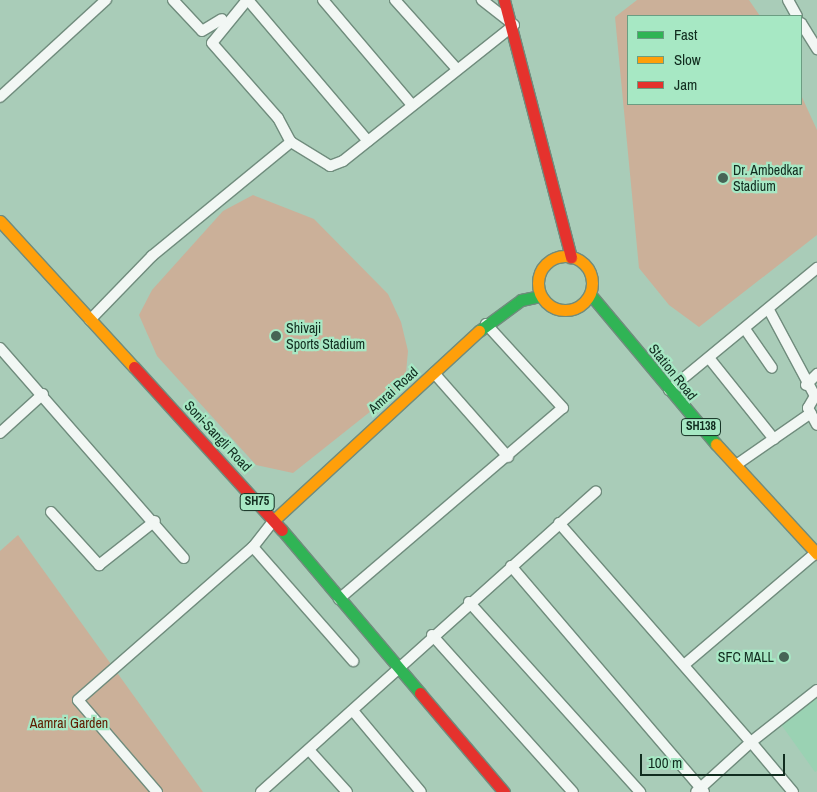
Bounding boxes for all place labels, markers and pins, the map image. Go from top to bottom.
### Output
place label: Dr. Ambedkar Stadium [733,162,803,194]
marker: Dr. Ambedkar Stadium [717,172,729,184]
place label: Shivaji Sports Stadium [286,320,365,352]
marker: Shivaji Sports Stadium [270,330,282,342]
place label: SFC MALL [718,649,774,665]
marker: SFC MALL [778,651,790,663]

